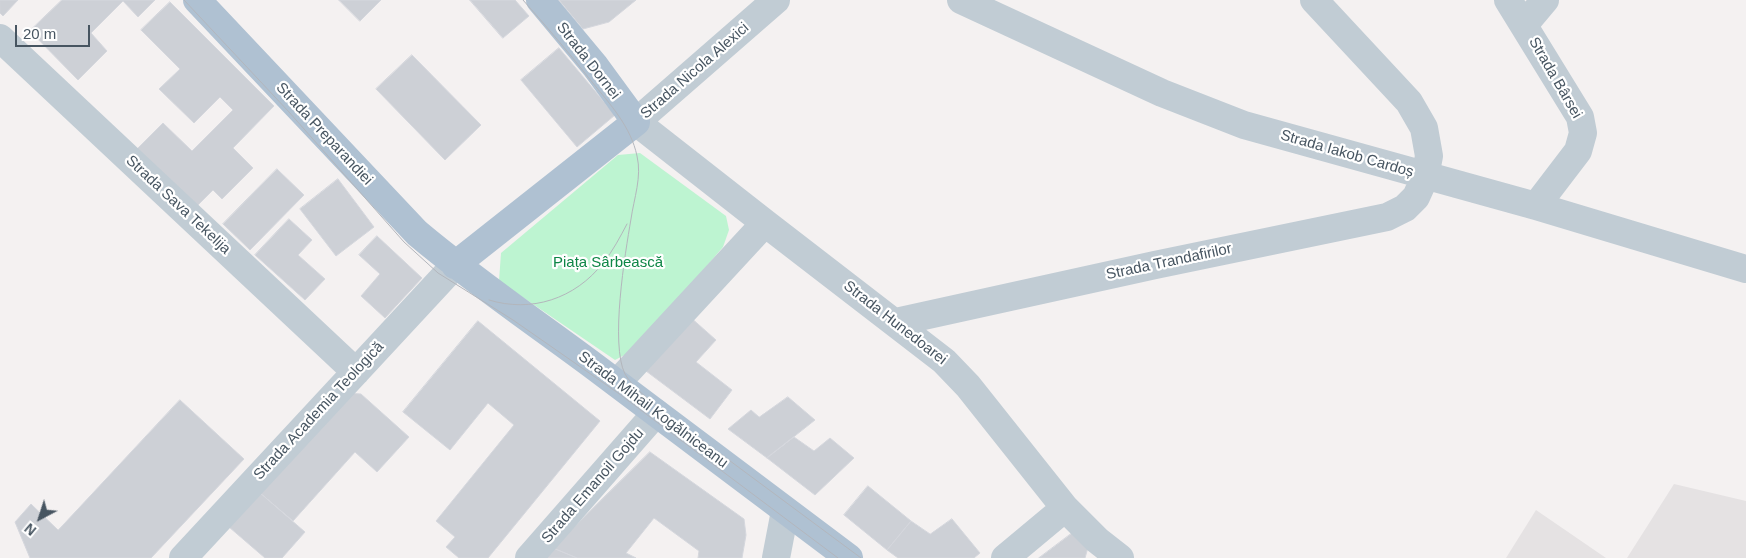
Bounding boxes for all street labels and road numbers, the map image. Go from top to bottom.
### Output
street label: Strada Dornei [552,19,624,103]
street label: Strada Nicola Alexici [637,19,753,123]
street label: Strada Bârsei [1524,34,1586,122]
street label: Strada Preparandiei [272,79,376,189]
street label: Strada Iakob Cardoș [1278,126,1416,182]
street label: Strada Sava Tekelija [122,152,234,258]
street label: Strada Trandafirilor [1105,240,1233,284]
street label: Strada Hunedoarei [840,277,950,369]
street label: Strada Academia Teologică [250,338,388,484]
street label: Strada Mihail Kogălniceanu [575,348,731,472]
street label: Strada Emanoil Gojdu [538,425,648,547]

